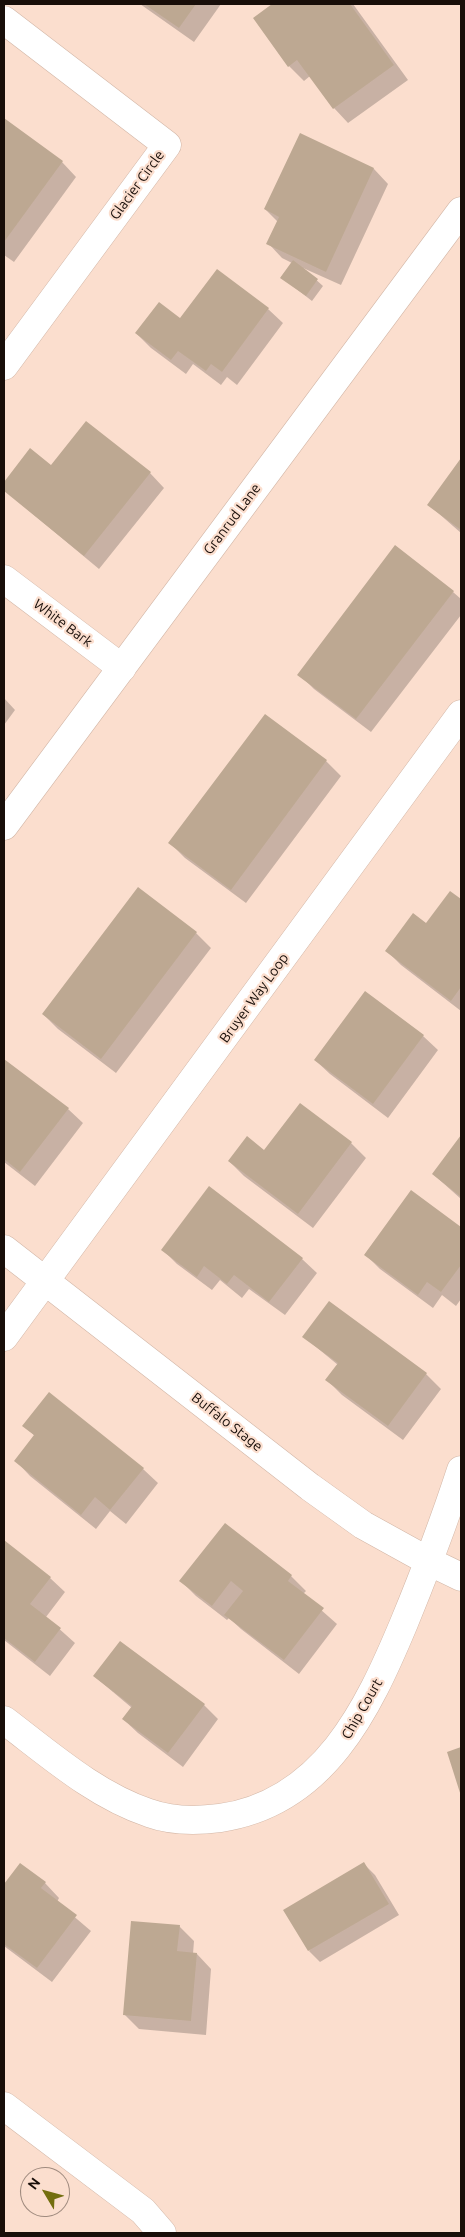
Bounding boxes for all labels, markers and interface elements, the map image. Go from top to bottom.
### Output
street label: Glacier Circle [106,147,168,223]
street label: Granrud Lane [200,480,264,558]
street label: White Bark [30,595,96,651]
street label: Bruyer Way Loop [216,950,292,1046]
street label: Buffalo Stage [188,1389,266,1455]
street label: Chip Court [338,1676,386,1742]
north arrow [20,2167,70,2217]
text: N [24,2175,43,2193]

